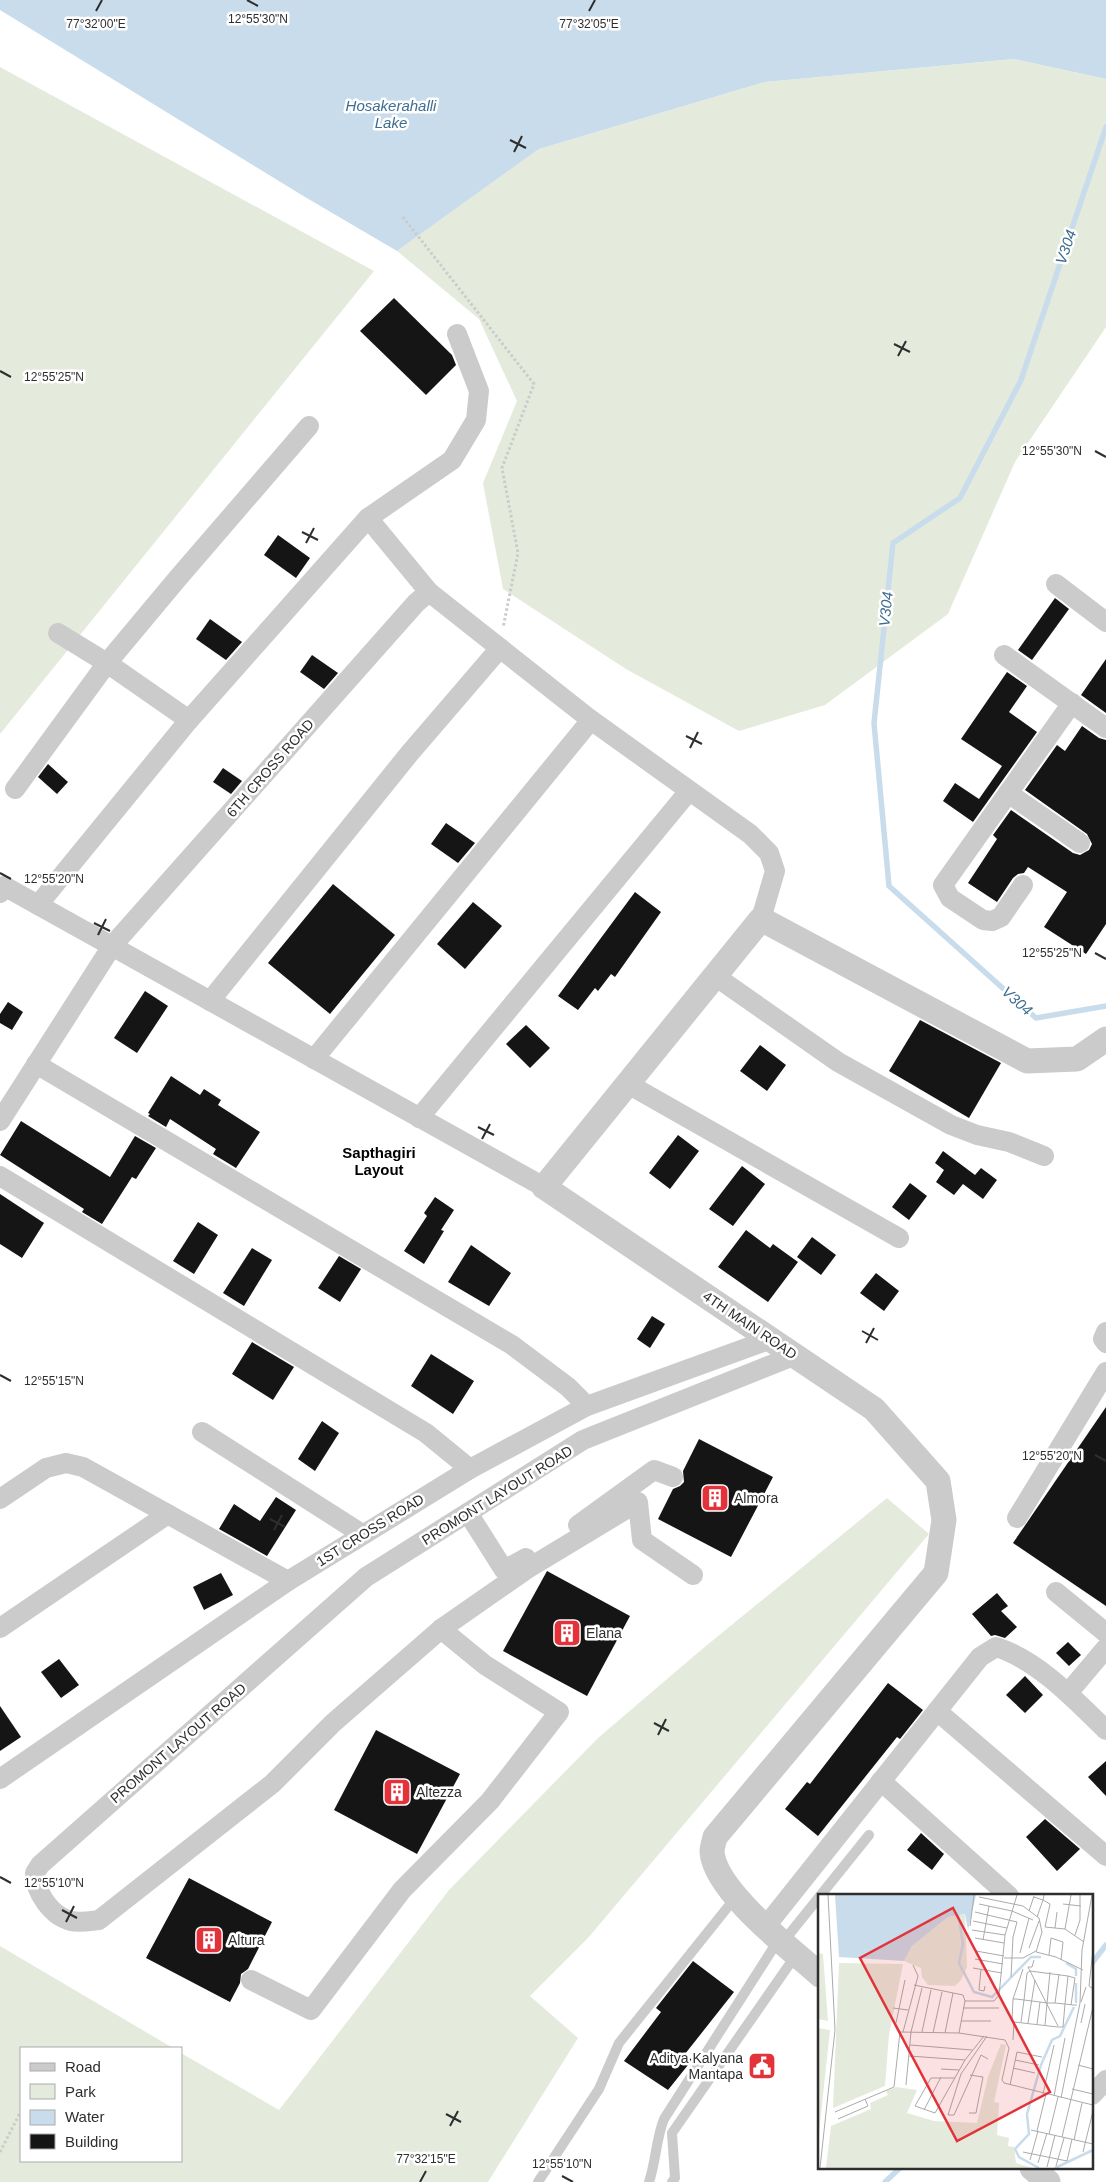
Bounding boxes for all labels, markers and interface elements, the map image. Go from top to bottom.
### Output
text: 12°55'30"N [228,12,288,26]
text: 77°32'00"E [66,17,126,31]
text: 77°32'05"E [559,17,619,31]
water label: Hosakerahalli Lake [346,97,437,131]
water label: V304 [1052,228,1079,266]
text: 12°55'25"N [24,370,84,384]
text: 12°55'30"N [1022,444,1082,458]
water label: V304 [875,591,896,627]
street label: 6TH CROSS ROAD [223,716,317,820]
text: 12°55'20"N [24,872,84,886]
text: 12°55'25"N [1022,946,1082,960]
water label: V304 [999,983,1036,1019]
district label: Sapthagiri Layout [342,1144,416,1178]
street label: 4TH MAIN ROAD [700,1288,800,1362]
text: 12°55'15"N [24,1374,84,1388]
street label: PROMONT LAYOUT ROAD [419,1442,575,1548]
text: 12°55'20"N [1022,1449,1082,1463]
building icon: Almora [700,1483,730,1513]
place label: Almora [734,1490,779,1506]
street label: 1ST CROSS ROAD [313,1491,427,1569]
building icon: Elana [552,1618,582,1648]
place label: Elana [586,1625,622,1641]
street label: PROMONT LAYOUT ROAD [107,1680,249,1806]
building icon: Altezza [382,1777,412,1807]
place label: Altezza [416,1784,462,1800]
text: 12°55'10"N [24,1876,84,1890]
inset map [818,1894,1094,2170]
building icon: Altura [194,1925,224,1955]
place label: Altura [228,1932,265,1948]
legend [20,2047,182,2162]
place label: Aditya Kalyana Mantapa [650,2050,743,2082]
public building icon: Aditya Kalyana Mantapa [747,2051,777,2081]
text: Road [65,2058,101,2075]
text: Park [65,2083,96,2100]
text: Water [65,2108,104,2125]
text: Building [65,2133,118,2150]
text: 77°32'15"E [396,2152,456,2166]
text: 12°55'10"N [532,2157,592,2171]

